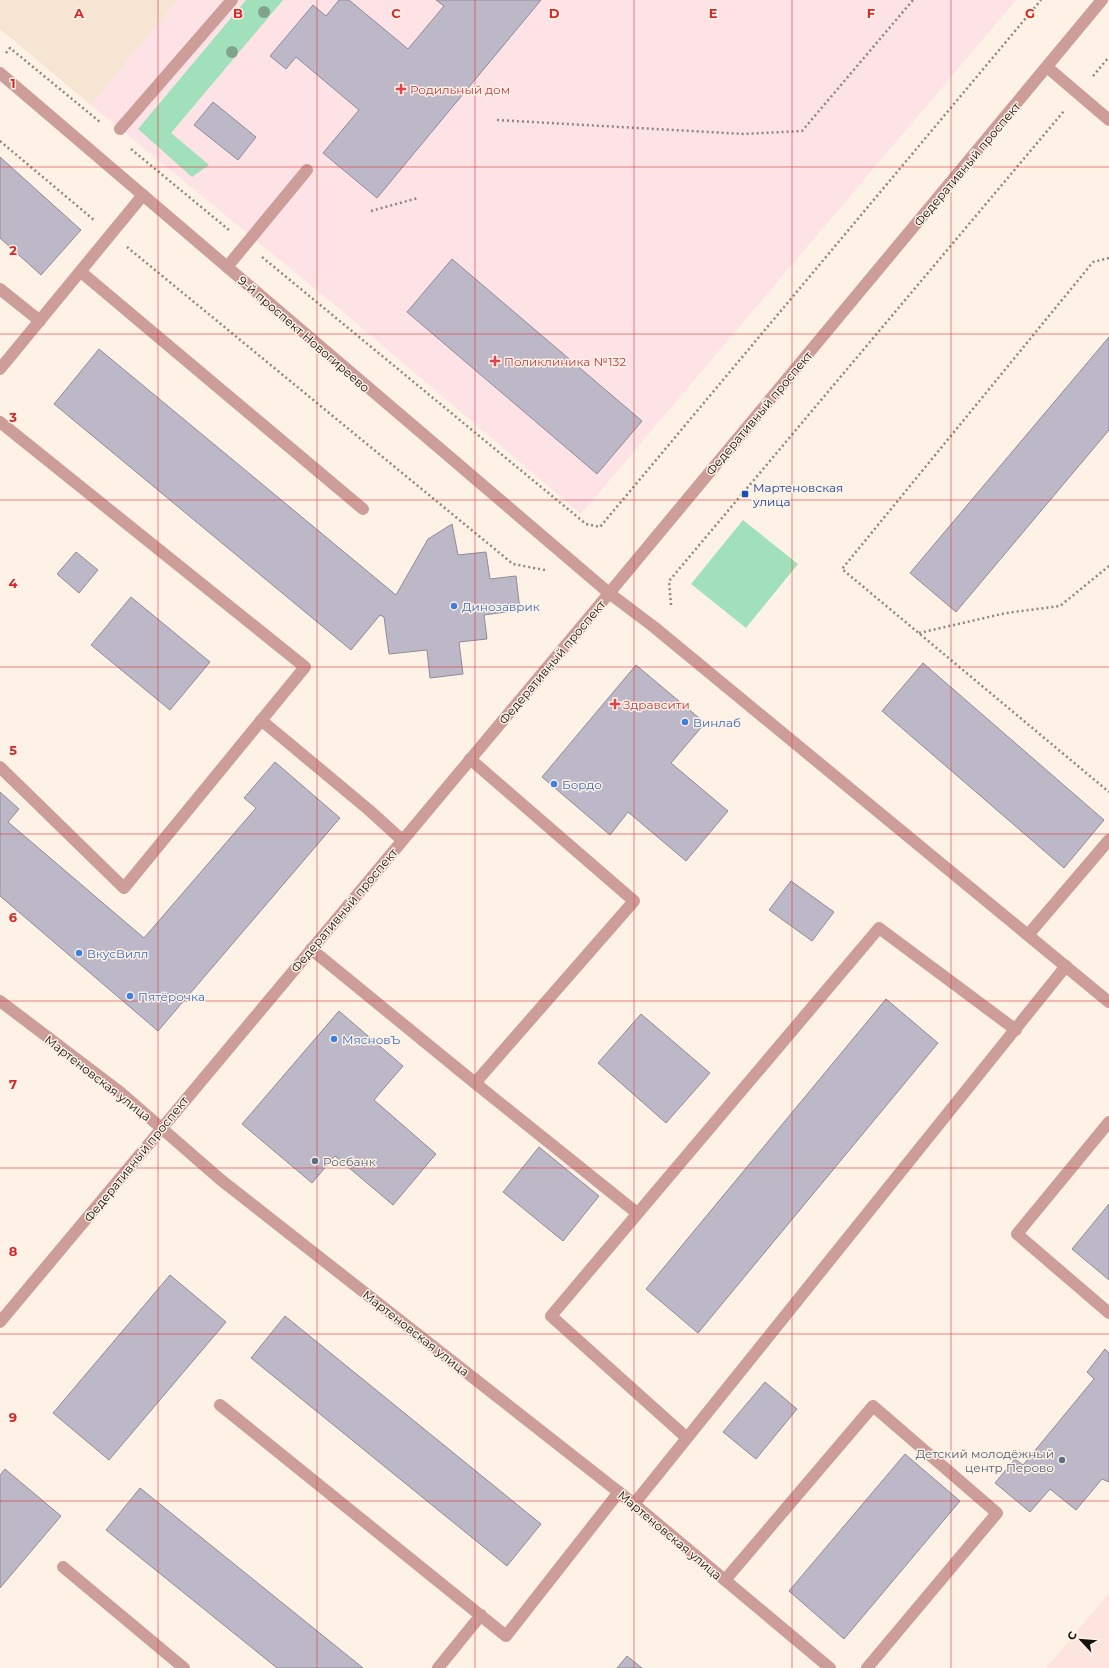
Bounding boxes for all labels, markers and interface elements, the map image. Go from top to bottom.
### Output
text: A [73,5,85,21]
text: B [233,5,243,21]
text: C [391,5,401,21]
text: D [549,5,560,21]
text: E [709,5,718,21]
text: F [867,5,875,21]
text: G [1025,5,1035,21]
text: 1 [10,75,16,91]
place label: Родильный дом [410,82,510,97]
marker: Родильный дом [395,83,407,95]
street label: Федеративный проспект [911,99,1024,229]
text: 2 [9,242,17,258]
street label: 9-й проспект Новогиреево [235,273,373,396]
street label: Федеративный проспект [703,348,816,478]
place label: Поликлиника №132 [504,354,626,369]
marker: Поликлиника №132 [489,355,501,367]
text: 3 [8,409,17,425]
place label: Мартеновская улица [752,480,843,509]
marker: Мартеновская улица [740,489,750,499]
text: 4 [9,575,18,591]
street label: Федеративный проспект [496,597,609,727]
place label: Динозаврик [462,599,540,614]
marker: Динозаврик [449,601,459,611]
place label: Здравсити [623,697,690,712]
marker: Здравсити [610,699,620,709]
place label: Винлаб [693,715,741,730]
marker: Винлаб [680,717,690,727]
text: 5 [9,742,17,758]
place label: Бордо [562,777,602,792]
marker: Бордо [549,779,559,789]
street label: Федеративный проспект [288,845,401,975]
text: 6 [9,909,18,925]
place label: ВкусВилл [87,946,148,961]
marker: ВкусВилл [74,948,84,958]
place label: Пятёрочка [138,989,205,1004]
marker: Пятёрочка [125,991,135,1001]
street label: Мартеновская улица [42,1032,154,1124]
place label: МясновЪ [342,1032,401,1047]
marker: МясновЪ [329,1034,339,1044]
text: 7 [9,1076,17,1092]
street label: Федеративный проспект [81,1093,192,1225]
place label: Росбанк [323,1154,376,1169]
marker: Росбанк [310,1156,320,1166]
text: 8 [9,1243,18,1259]
street label: Мартеновская улица [360,1287,472,1379]
text: 9 [9,1409,17,1425]
place label: Детский молодёжный центр Перово [916,1446,1054,1475]
marker: Детский молодёжный центр Перово [1057,1455,1067,1465]
street label: Мартеновская улица [615,1487,725,1583]
north arrow [1061,1620,1101,1660]
text: С [1064,1629,1080,1642]

